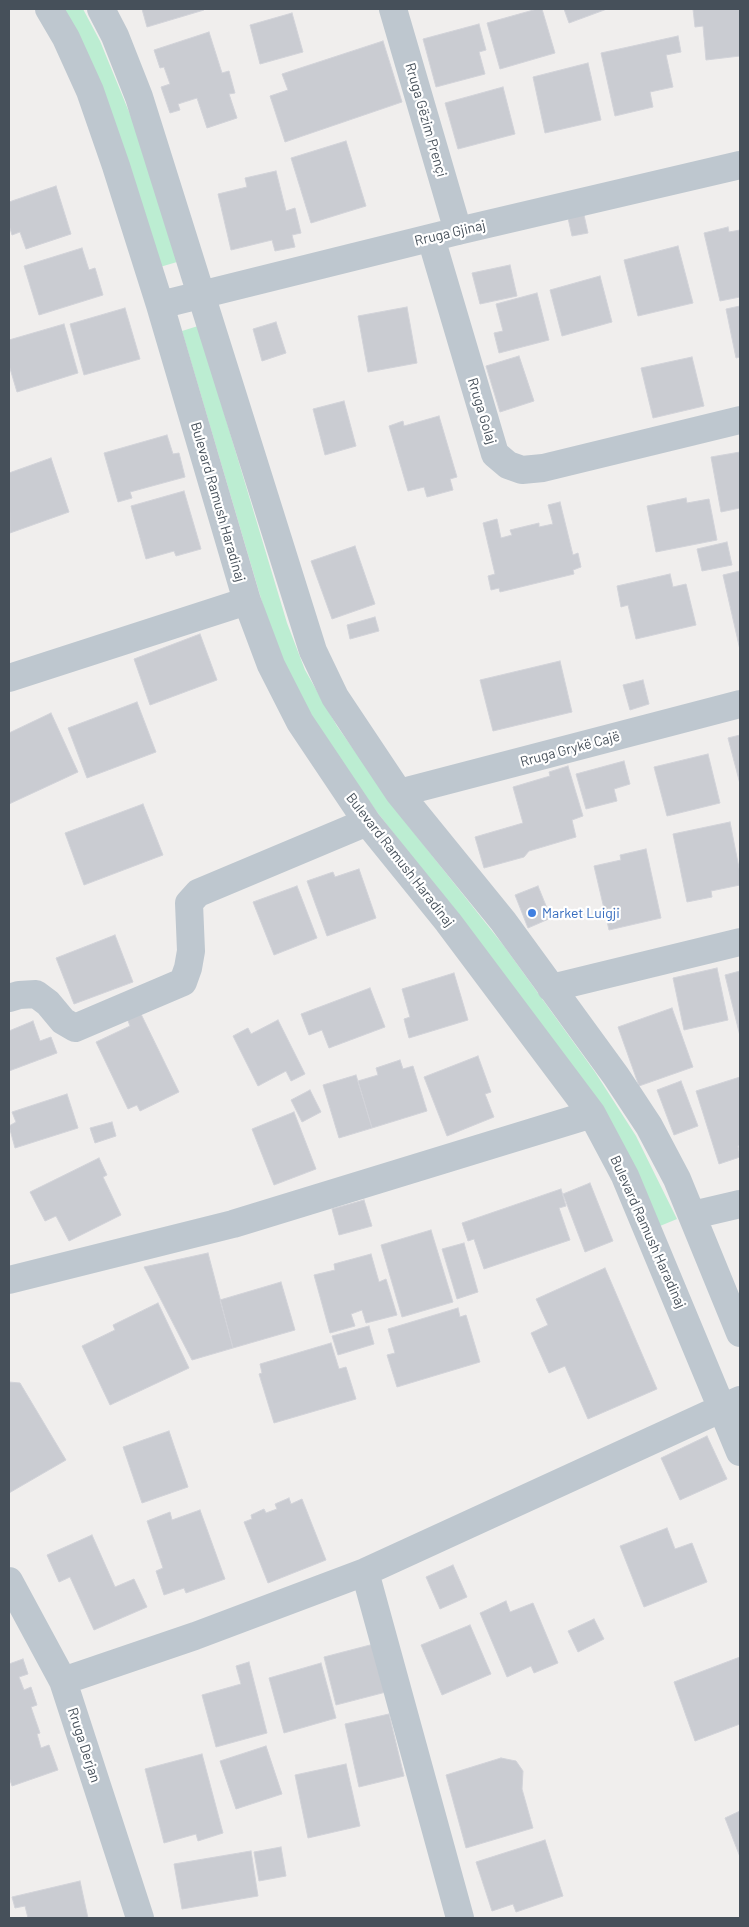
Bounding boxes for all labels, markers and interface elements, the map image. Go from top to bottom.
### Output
street label: Rruga Gëzim Prençi [402,61,450,179]
street label: Rruga Gjinaj [413,217,487,249]
street label: Rruga Golaj [464,376,500,446]
street label: Bulevard Ramush Haradinaj [187,420,249,584]
street label: Rruga Grykë Cajë [518,728,622,770]
street label: Bulevard Ramush Haradinaj [342,790,458,930]
place label: Market Luigji [542,905,620,921]
marker: Market Luigji [526,907,538,919]
street label: Bulevard Ramush Haradinaj [607,1153,689,1311]
street label: Rruga Derjan [64,1705,104,1785]

